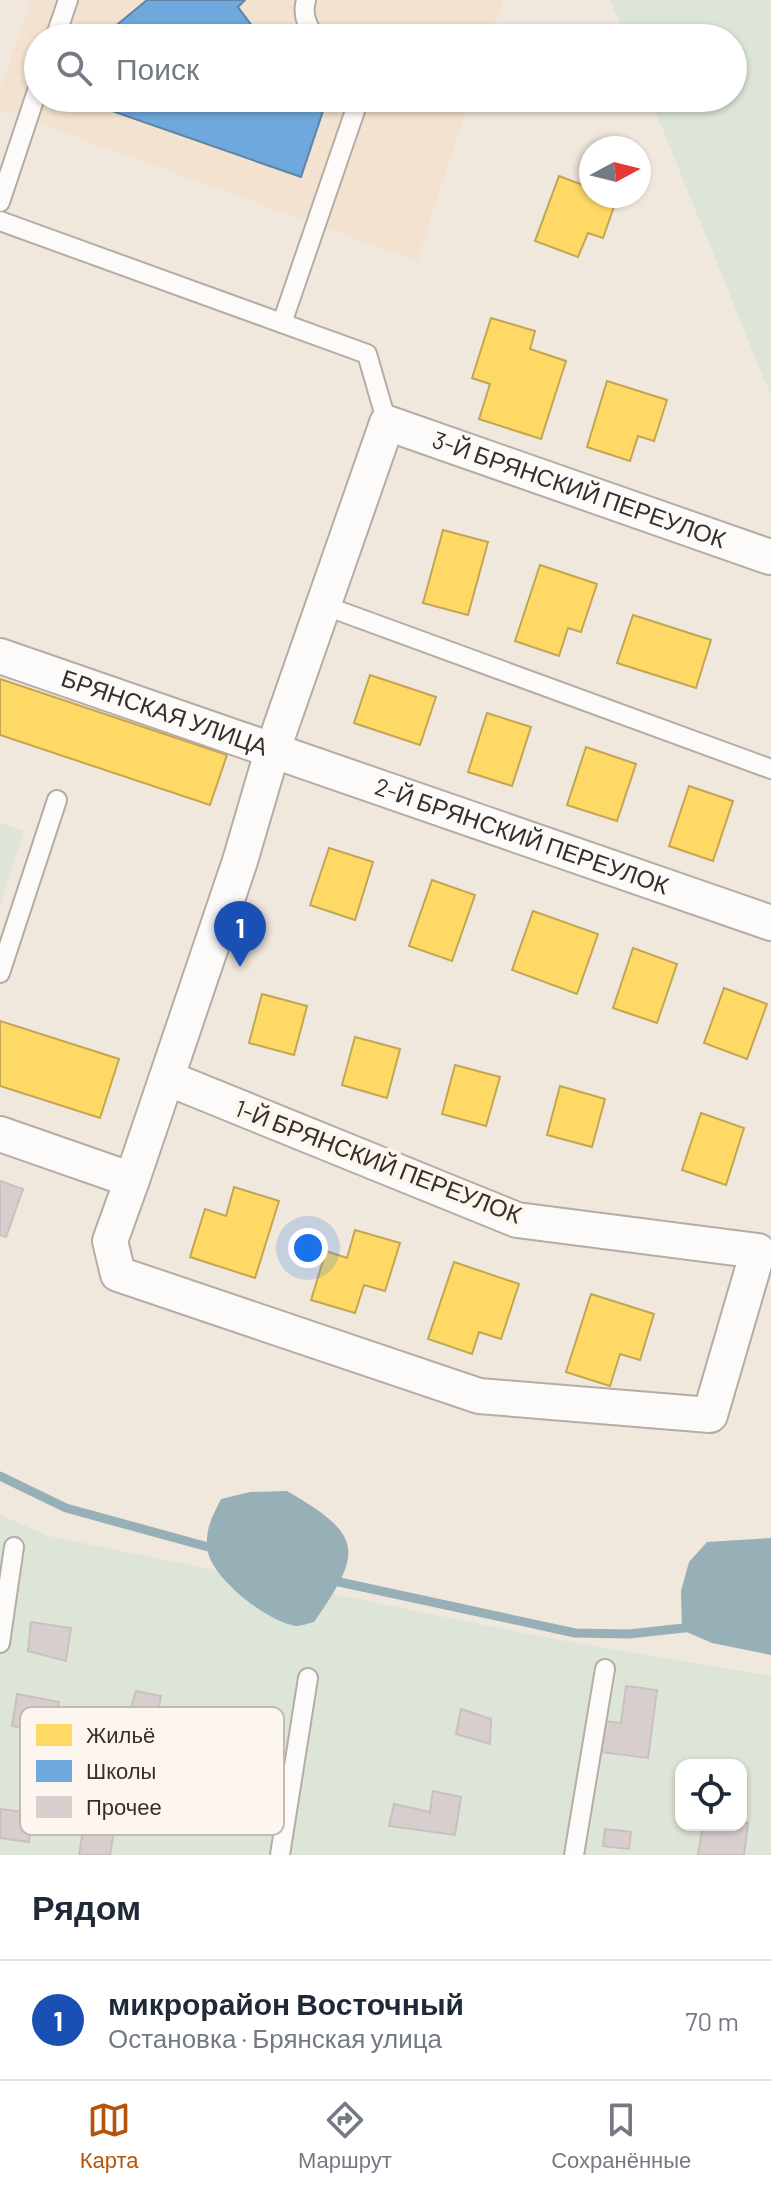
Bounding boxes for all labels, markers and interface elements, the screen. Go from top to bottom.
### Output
search box [24,24,747,112]
icon: search [52,46,96,90]
text: Поиск [116,50,199,86]
north arrow [579,136,651,208]
street label: 3-Й БРЯНСКИЙ ПЕРЕУЛОК [429,424,730,553]
street label: БРЯНСКАЯ УЛИЦА [58,662,272,761]
street label: 2-Й БРЯНСКИЙ ПЕРЕУЛОК [371,771,673,900]
pin: 1 [214,901,266,967]
street label: 1-Й БРЯНСКИЙ ПЕРЕУЛОК [231,1092,526,1229]
your location [288,1228,328,1268]
legend [20,1707,284,1835]
text: Жильё [86,1721,155,1747]
text: Школы [86,1757,156,1783]
map controls [675,1759,747,1831]
button: locate [675,1759,747,1831]
text: Прочее [86,1793,162,1820]
text: Рядом [32,1886,141,1927]
text: микрорайон Восточный [108,1985,464,2021]
text: 1 [53,2005,63,2036]
text: 70 m [685,2005,739,2036]
text: Остановка · Брянская улица [108,2022,442,2053]
tab: Карта [80,2098,139,2174]
tab: Маршрут [298,2098,392,2174]
tab: Сохранённые [551,2098,691,2174]

